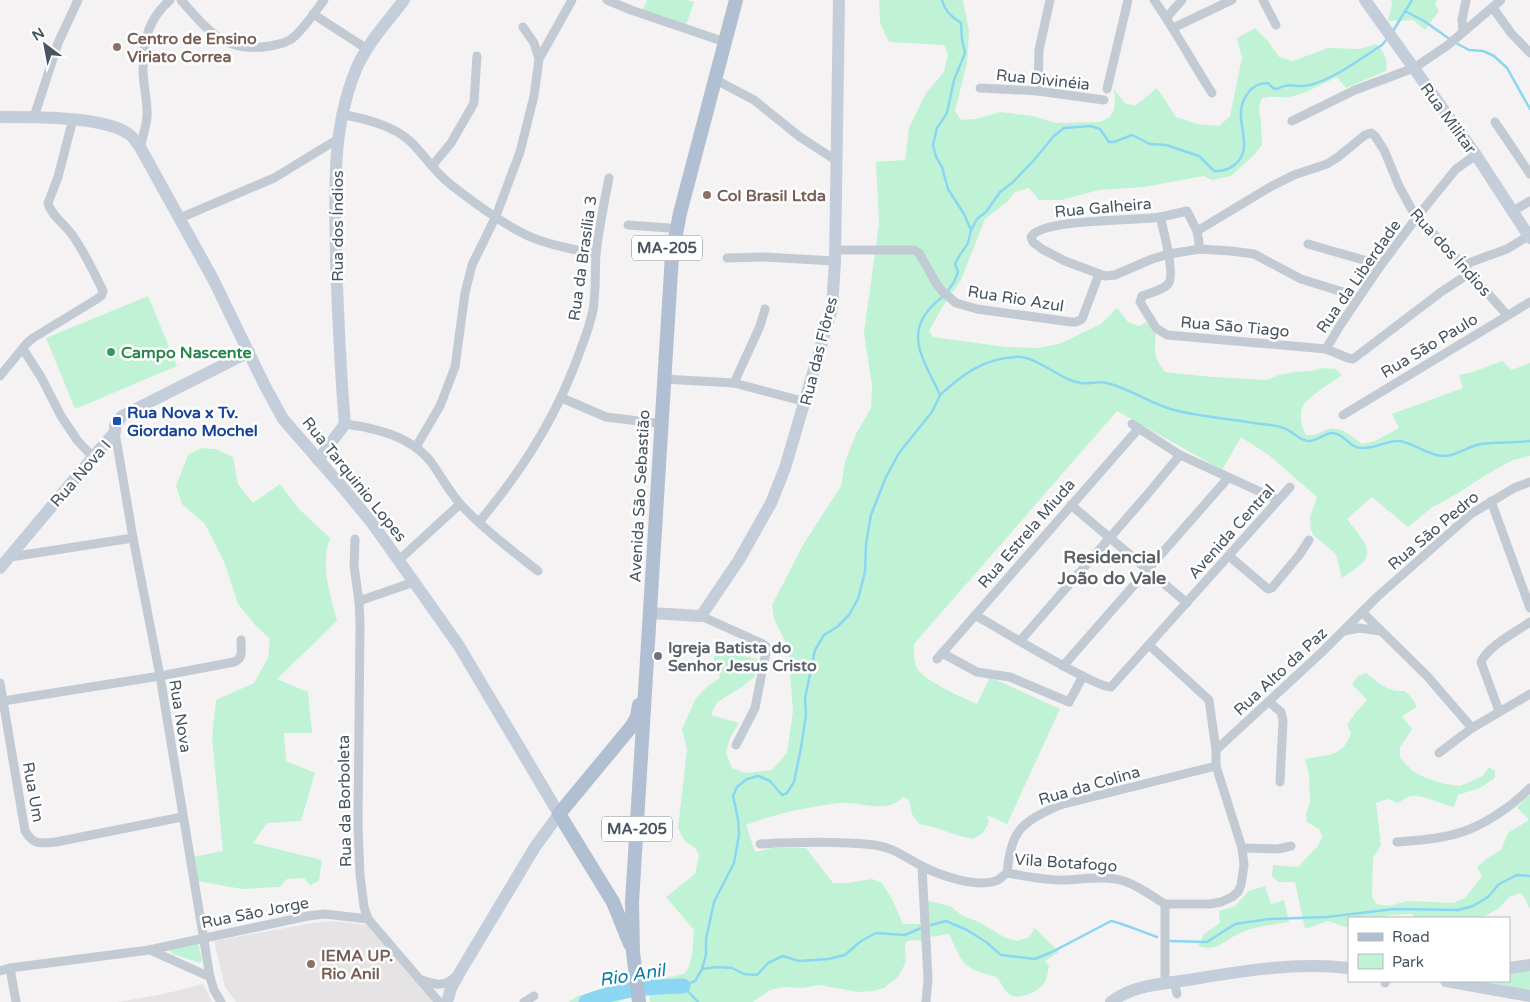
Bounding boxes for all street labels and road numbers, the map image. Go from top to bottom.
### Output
street label: Rua Divinéia [995,65,1091,95]
street label: Rua Militar [1416,79,1481,159]
street label: Rua dos Índios [328,170,348,282]
street label: Rua da Brasília 3 [564,194,602,322]
street label: Rua Galheira [1054,194,1152,222]
street label: Rua dos Índios [1405,205,1495,301]
street label: Rua da Liberdade [1312,216,1405,337]
road number: MA-205 [632,236,702,260]
street label: Rua Rio Azul [966,282,1065,316]
street label: Rua das Flôres [796,295,842,408]
street label: Rua São Paulo [1377,309,1482,383]
street label: Rua São Tiago [1180,312,1290,342]
street label: Avenida São Sebastião [625,409,655,583]
street label: Rua Tarquinio Lopes [298,413,411,546]
street label: Rua Nova I [46,436,115,511]
street label: Rua Estrela Miuda [974,475,1080,592]
street label: Avenida Central [1184,480,1279,583]
street label: Rua São Pedro [1384,487,1483,575]
street label: Rua Alto da Paz [1230,623,1332,720]
street label: Rua Nova [164,678,196,754]
street label: Rua da Borboleta [334,735,356,867]
street label: Rua Um [18,760,48,824]
street label: Rua da Colina [1036,762,1142,810]
road number: MA-205 [602,816,672,842]
street label: Vila Botafogo [1014,849,1118,877]
street label: Rua São Jorge [200,893,311,933]

